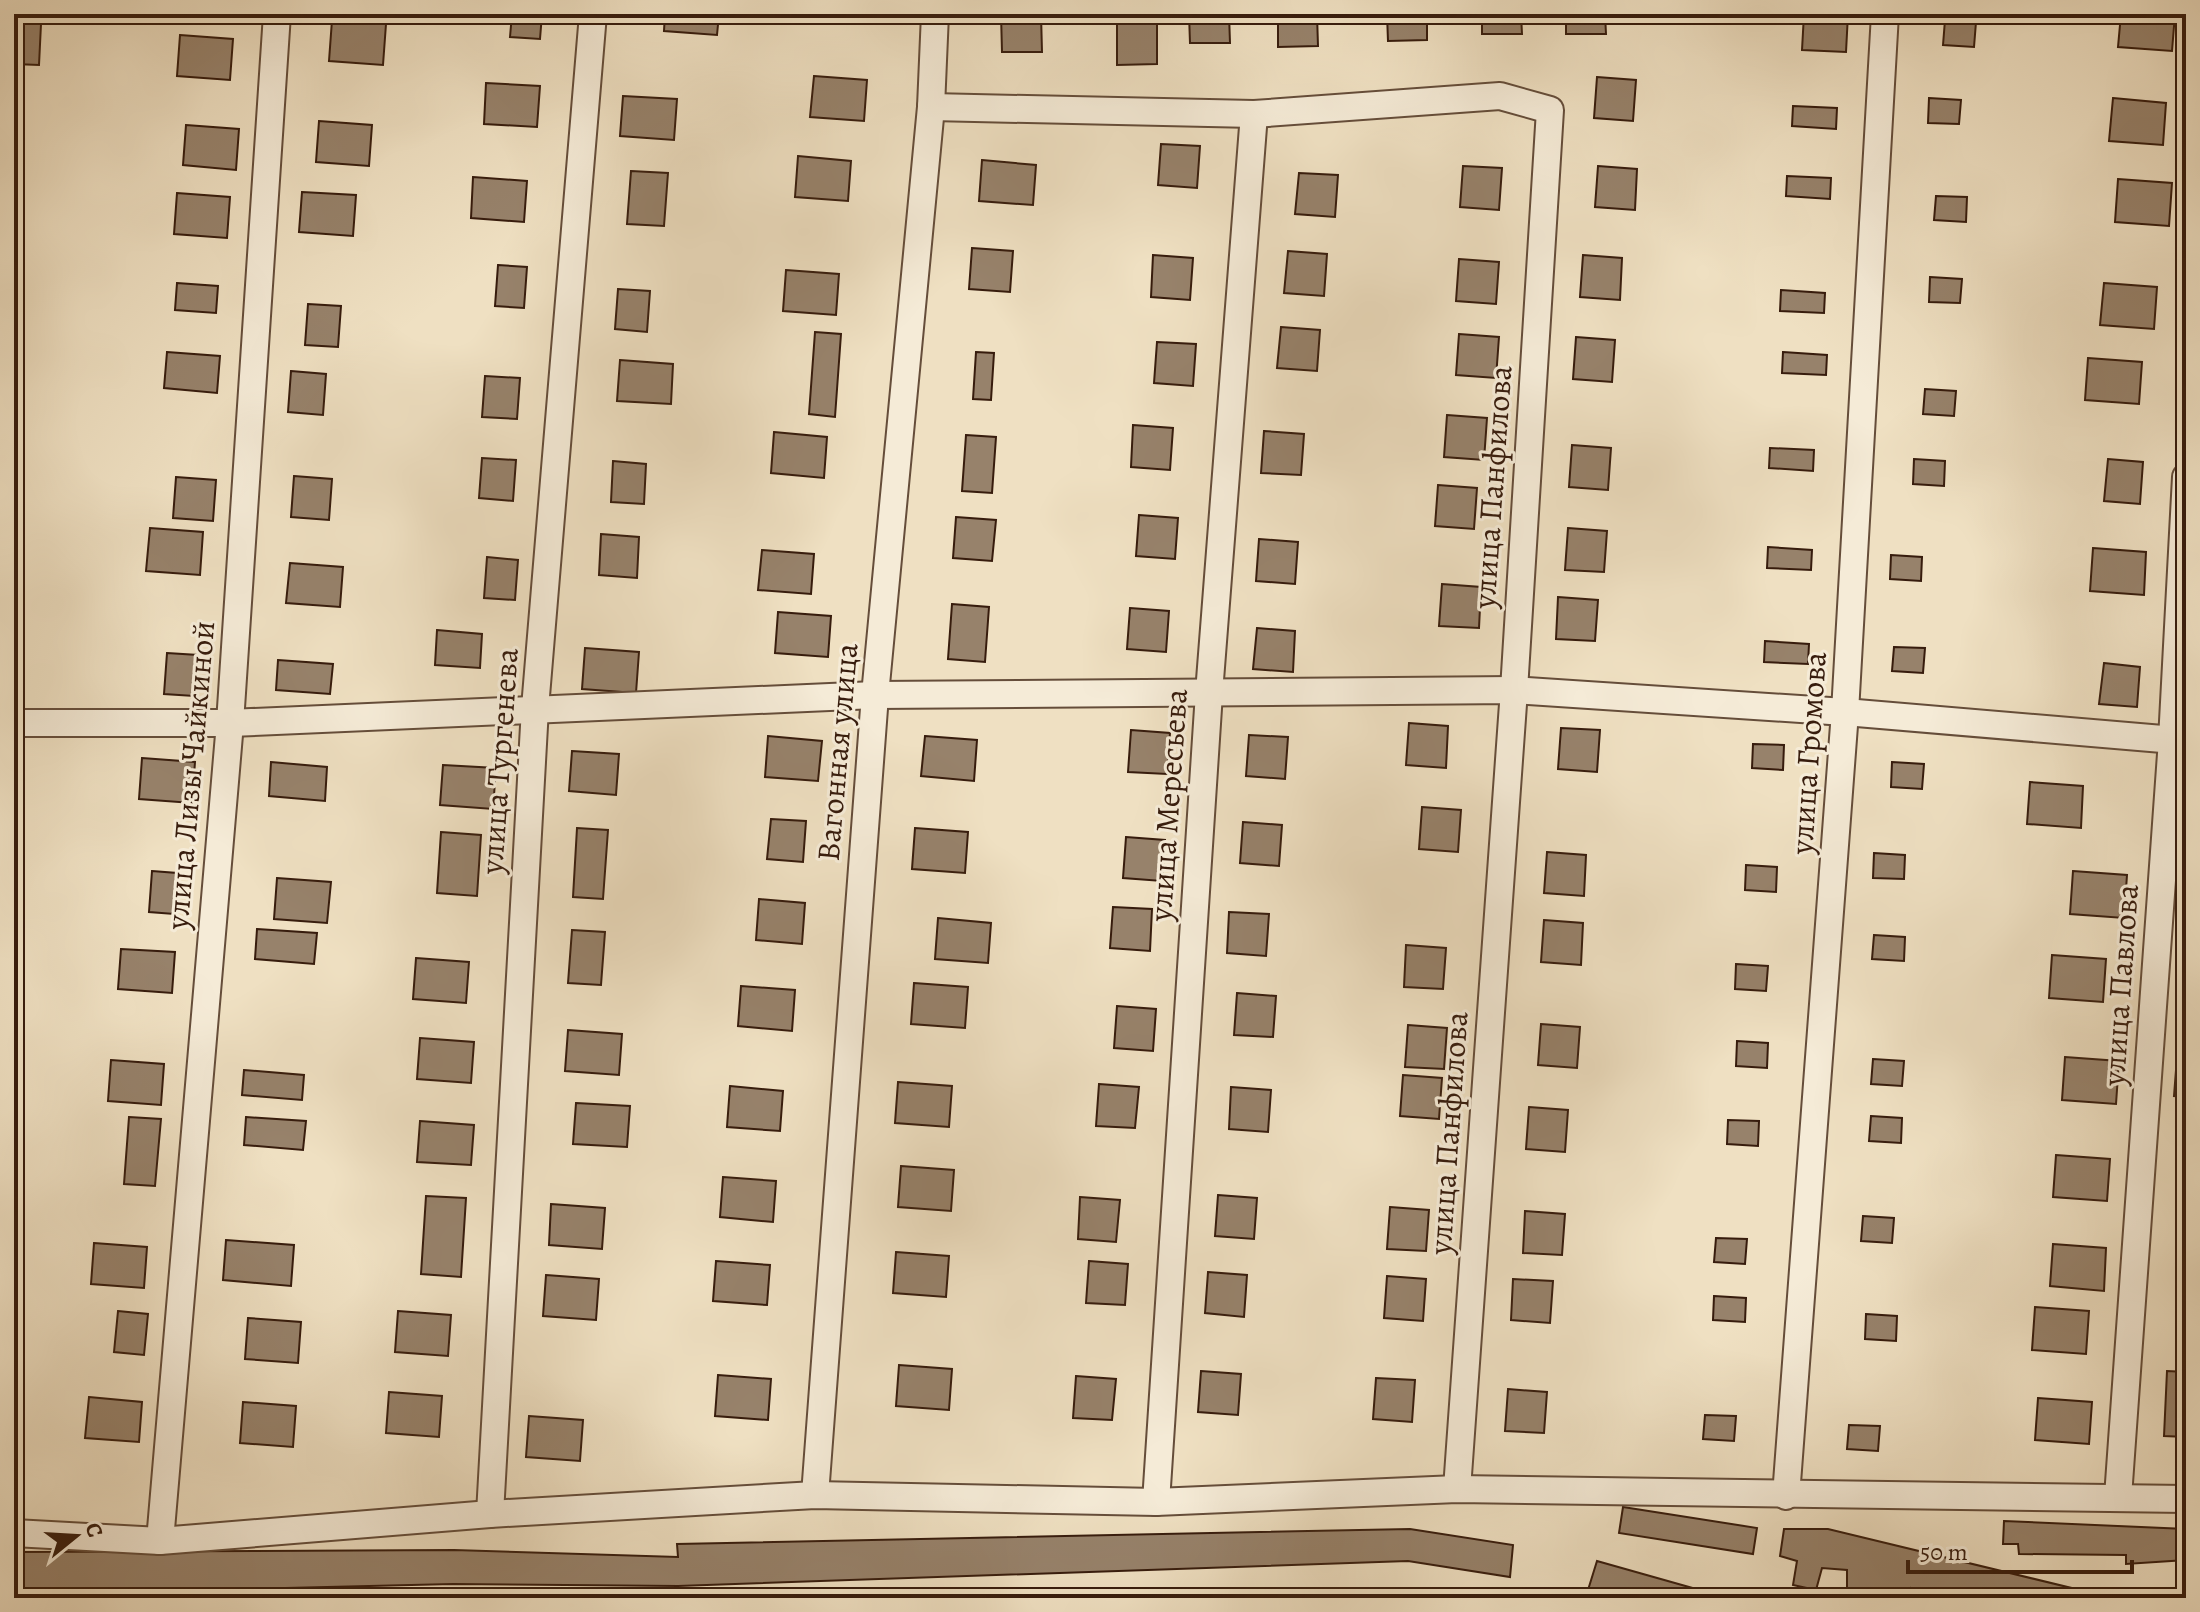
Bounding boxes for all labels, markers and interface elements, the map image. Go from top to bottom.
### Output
street label: улица Панфилова [1461,364,1522,611]
street label: улица Лизы Чайкиной [155,619,225,932]
street label: Вагонная улица [806,641,868,863]
street label: улица Тургенева [469,646,529,876]
street label: улица Громова [1779,650,1837,857]
street label: улица Мересьева [1138,687,1198,924]
street label: улица Павлова [2091,882,2149,1088]
street label: улица Панфилова [1417,1010,1478,1257]
north arrow [36,1496,116,1576]
text: С [78,1519,110,1541]
scale bar [1908,1524,2132,1574]
text: 50 m [1920,1536,1968,1568]

